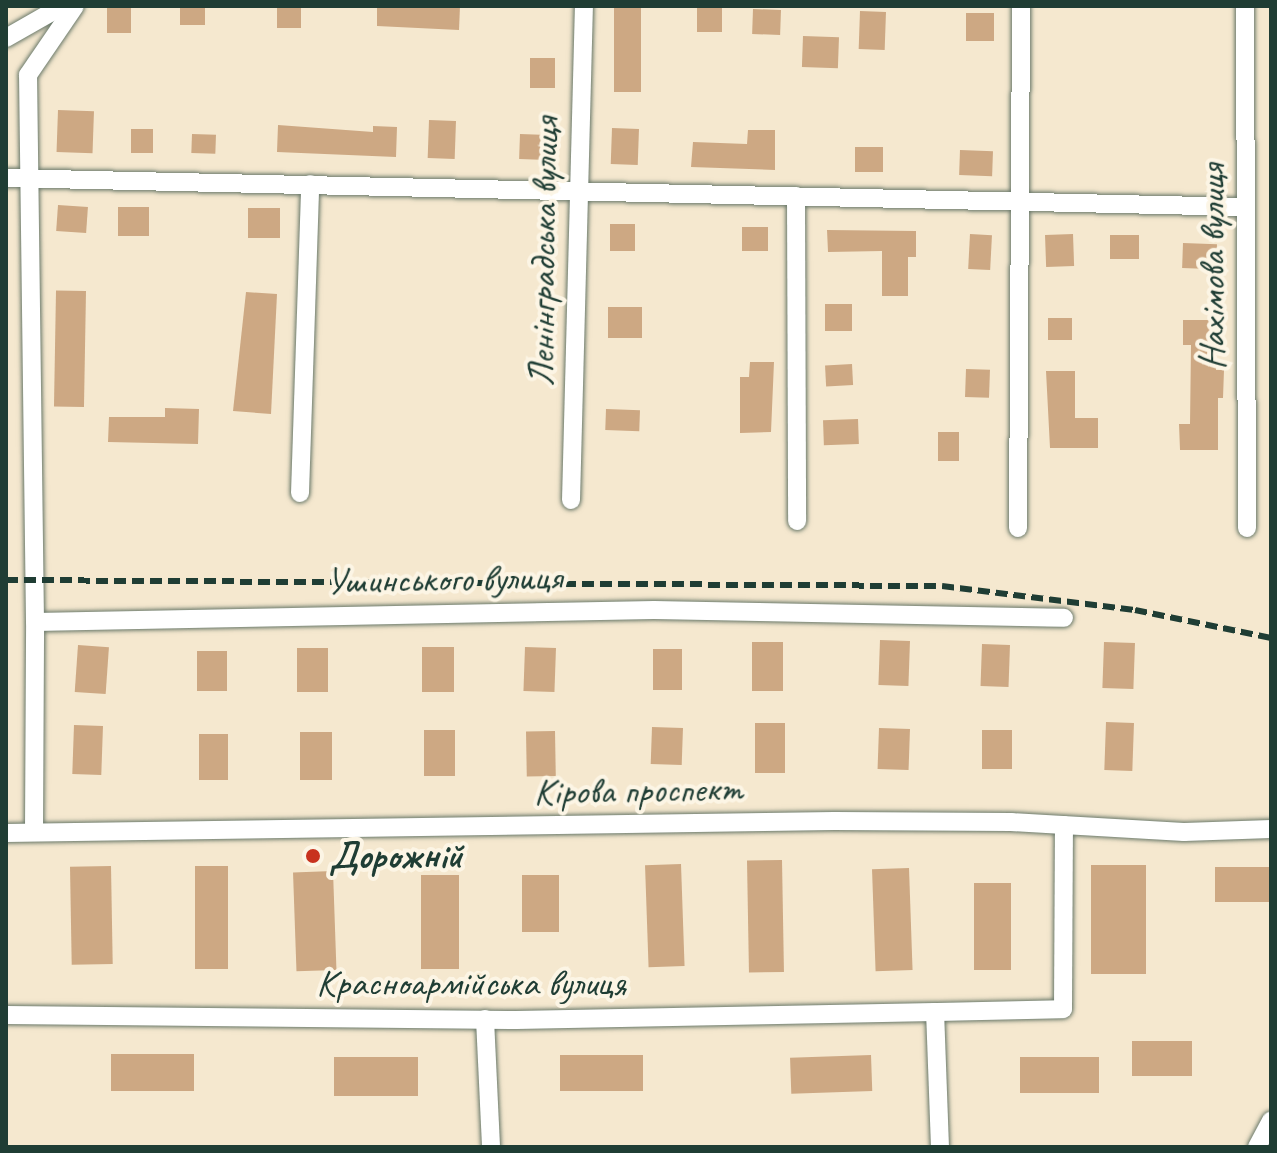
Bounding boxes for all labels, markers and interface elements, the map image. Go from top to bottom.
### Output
street label: Ленінградська вулиця [518,116,568,388]
street label: Нахімова вулиця [1189,163,1235,371]
street label: Ушинського вулиця [326,554,562,604]
street label: Кірова проспект [533,765,743,815]
place label: Дорожній [329,833,462,879]
marker: Дорожній [304,847,322,865]
street label: Красноармійська вулиця [315,960,627,1006]

